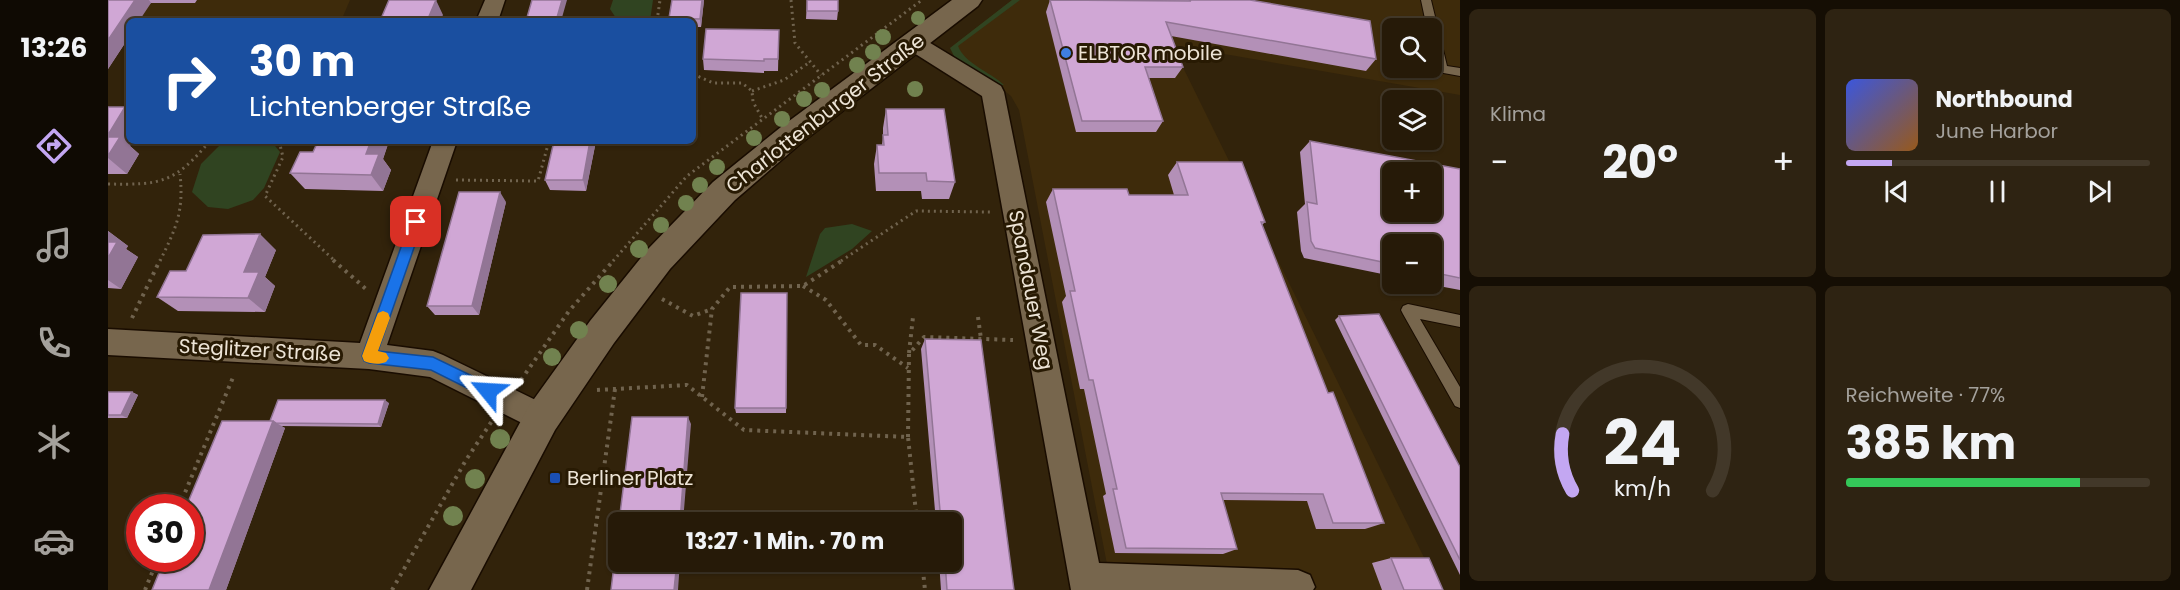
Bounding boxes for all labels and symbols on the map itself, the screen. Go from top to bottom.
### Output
street label: Charlottenburger Straße [720,26,930,200]
place label: ELBTOR mobile [1078,39,1222,67]
marker: ELBTOR mobile [1059,46,1073,60]
pin [390,196,441,247]
street label: Spandauer Weg [1002,208,1060,372]
street label: Steglitzer Straße [178,332,342,368]
position arrow [456,359,520,423]
place label: Berliner Platz [567,464,693,492]
marker: Berliner Platz [548,471,562,485]
speed limit sign: 30 [126,494,204,572]

